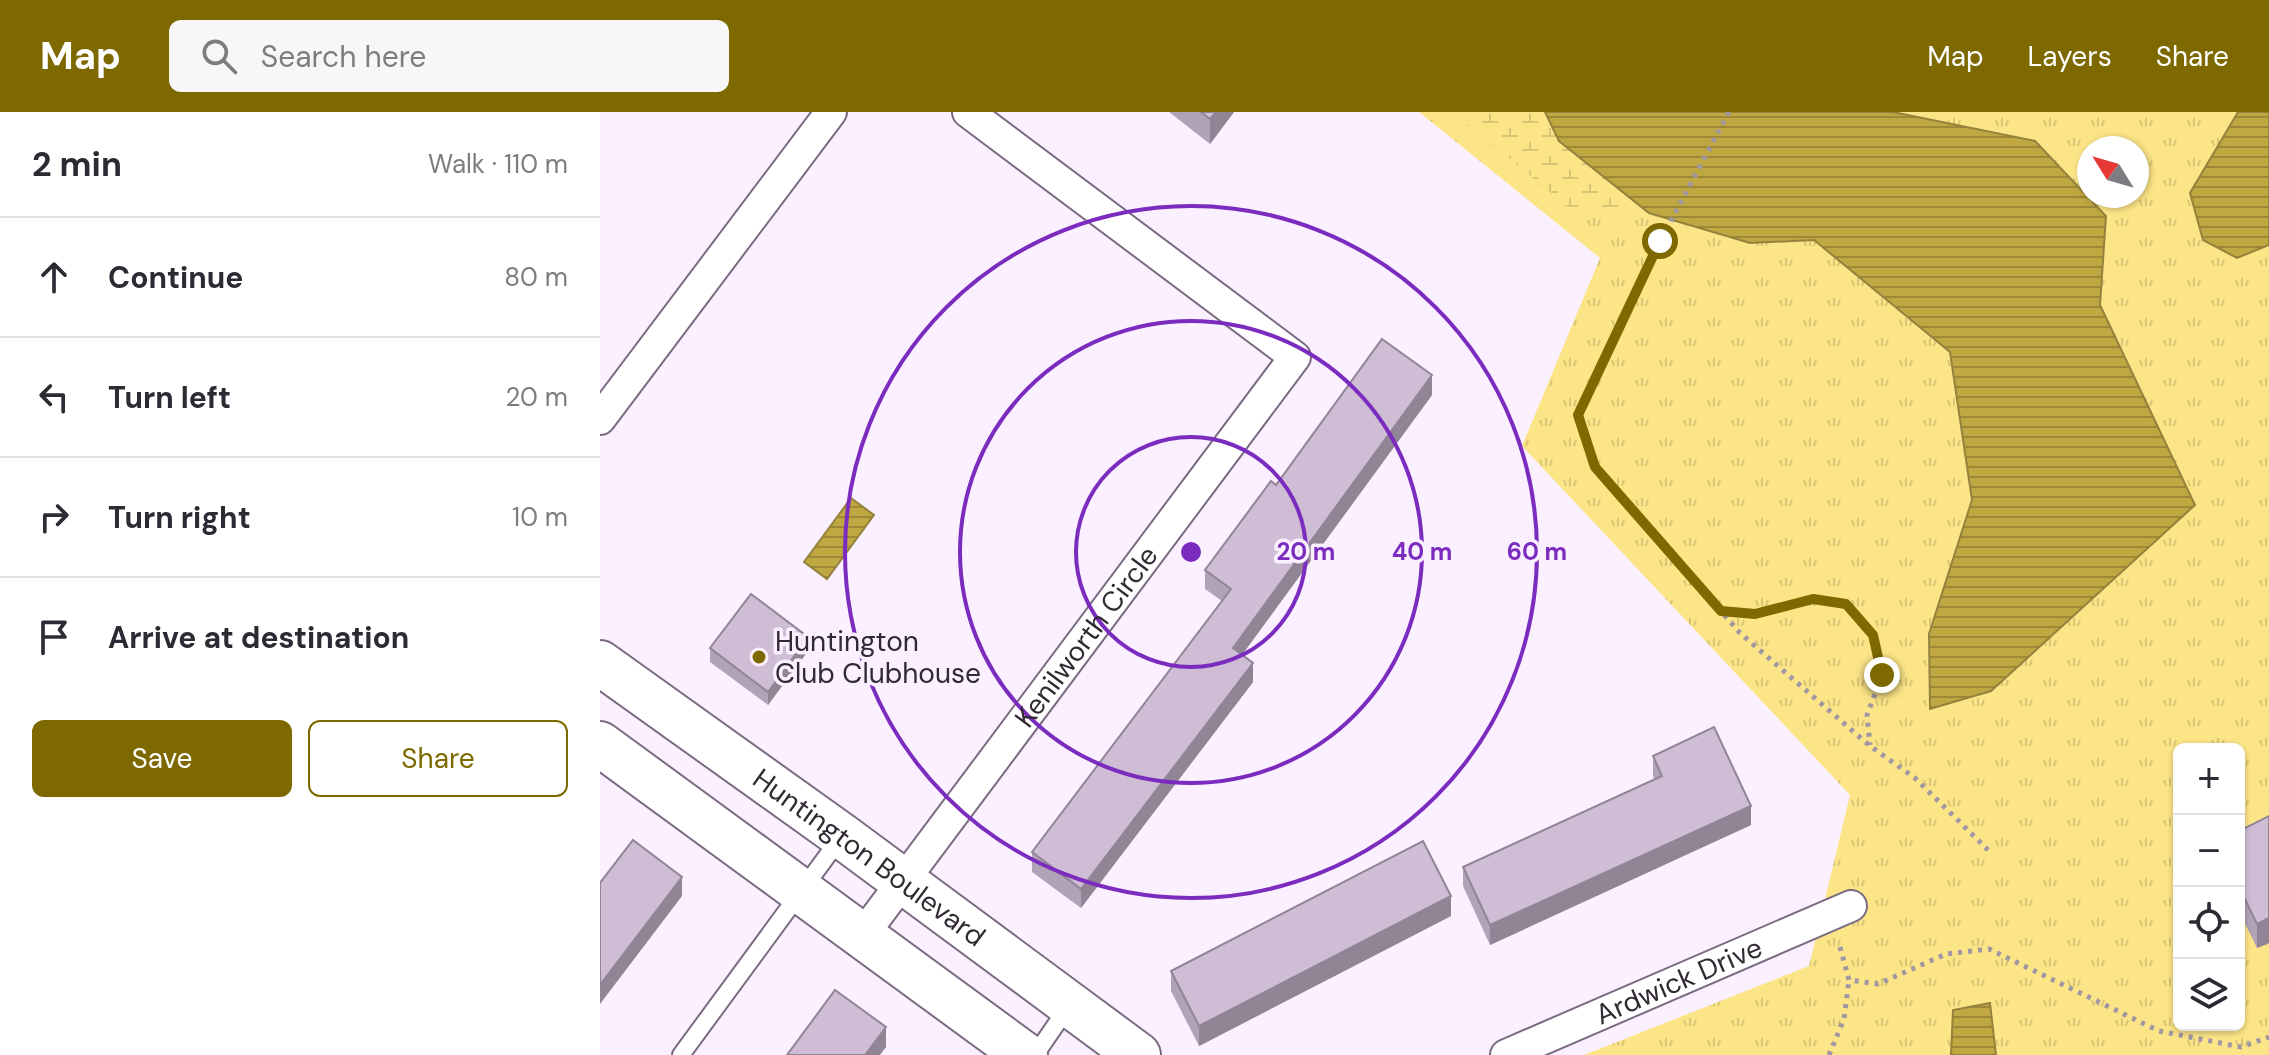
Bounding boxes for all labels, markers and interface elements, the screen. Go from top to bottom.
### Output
search box [169,20,729,92]
text: Map [40,31,121,81]
icon: search [197,34,241,78]
text: Search here [261,37,426,76]
text: Map [1927,38,1984,75]
text: Layers [2028,38,2112,75]
text: Share [2156,38,2229,75]
north arrow [2077,136,2149,208]
text: 2 min [32,142,122,187]
text: Walk · 110 m [428,147,568,181]
route start [1642,223,1678,259]
icon: ahead [32,255,76,299]
text: Continue [108,258,243,297]
text: 80 m [504,260,568,294]
icon: left [32,375,76,419]
text: Turn left [108,378,231,417]
text: 20 m [505,380,568,414]
icon: right [32,495,76,539]
text: Turn right [108,498,251,537]
text: 10 m [512,500,568,534]
text: 20 m [1277,536,1335,567]
text: 40 m [1392,536,1452,567]
text: 60 m [1507,536,1567,567]
street label: Kenilworth Circle [1006,538,1166,735]
centre of rings [1177,538,1205,566]
icon: arrive [32,615,76,659]
text: Arrive at destination [108,618,409,657]
place label: Huntington Club Clubhouse [775,623,981,692]
marker: Huntington Club Clubhouse [750,648,768,666]
route end [1864,657,1900,693]
button: Save [32,720,292,797]
button: Share [308,720,568,797]
map controls [2173,743,2245,1031]
button: + [2173,743,2245,815]
street label: Huntington Boulevard [746,760,993,954]
button: − [2173,815,2245,887]
button: locate [2173,887,2245,959]
street label: Ardwick Drive [1590,928,1768,1033]
button: layers [2173,959,2245,1031]

